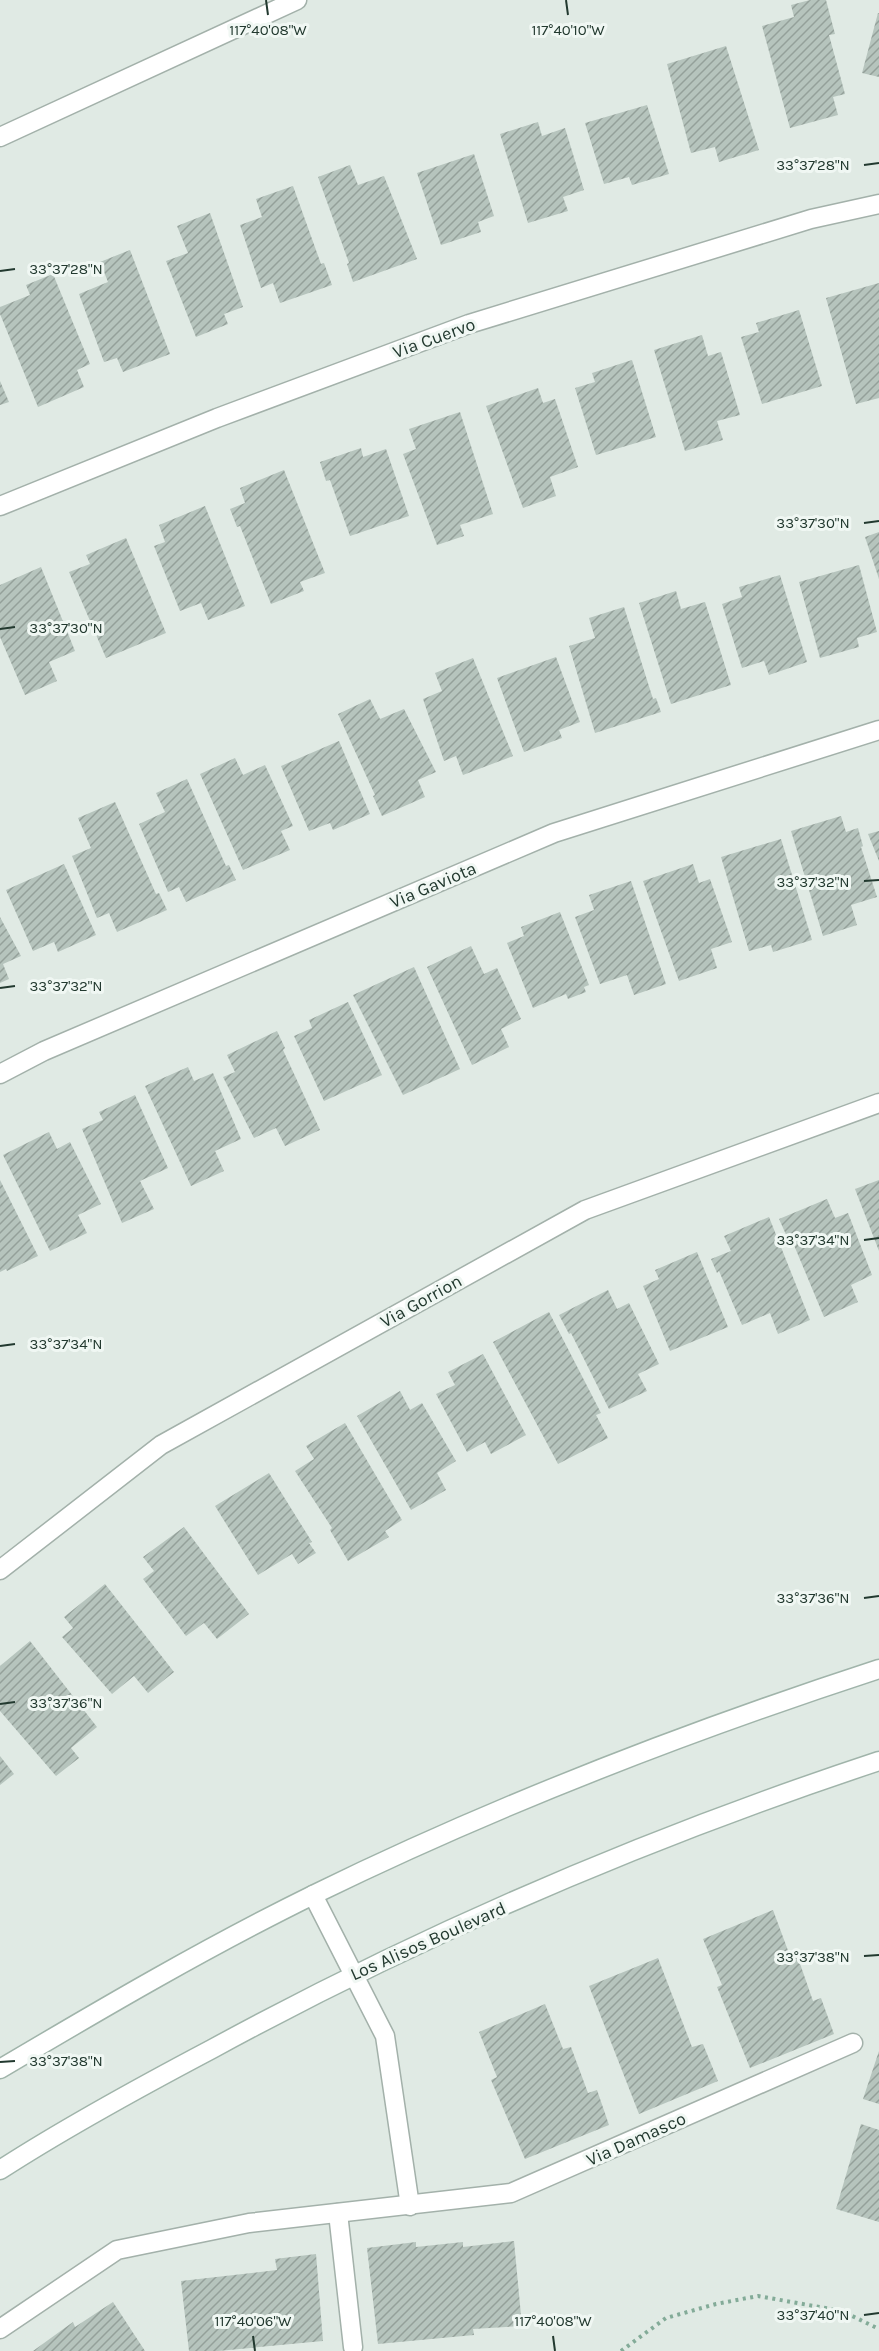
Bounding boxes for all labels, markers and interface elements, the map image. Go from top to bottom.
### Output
text: 117°40'08"W [229,21,307,39]
text: 117°40'10"W [531,21,605,39]
text: 33°37'28"N [776,156,850,174]
text: 33°37'28"N [29,260,103,278]
street label: Via Cuervo [390,313,478,363]
text: 33°37'30"N [776,514,850,532]
text: 33°37'30"N [29,619,103,637]
street label: Via Gaviota [386,857,480,913]
text: 33°37'32"N [776,873,850,891]
text: 33°37'32"N [29,977,103,995]
text: 33°37'34"N [777,1231,849,1249]
street label: Via Gorrion [376,1270,466,1332]
text: 33°37'34"N [30,1335,102,1353]
text: 33°37'36"N [776,1589,850,1607]
text: 33°37'36"N [29,1694,103,1712]
street label: Los Alisos Boulevard [347,1897,509,1985]
text: 33°37'38"N [776,1948,850,1966]
text: 33°37'38"N [29,2052,103,2070]
street label: Via Damasco [583,2107,689,2171]
text: 33°37'40"N [777,2306,849,2324]
text: 117°40'06"W [215,2312,292,2330]
text: 117°40'08"W [514,2312,592,2330]

